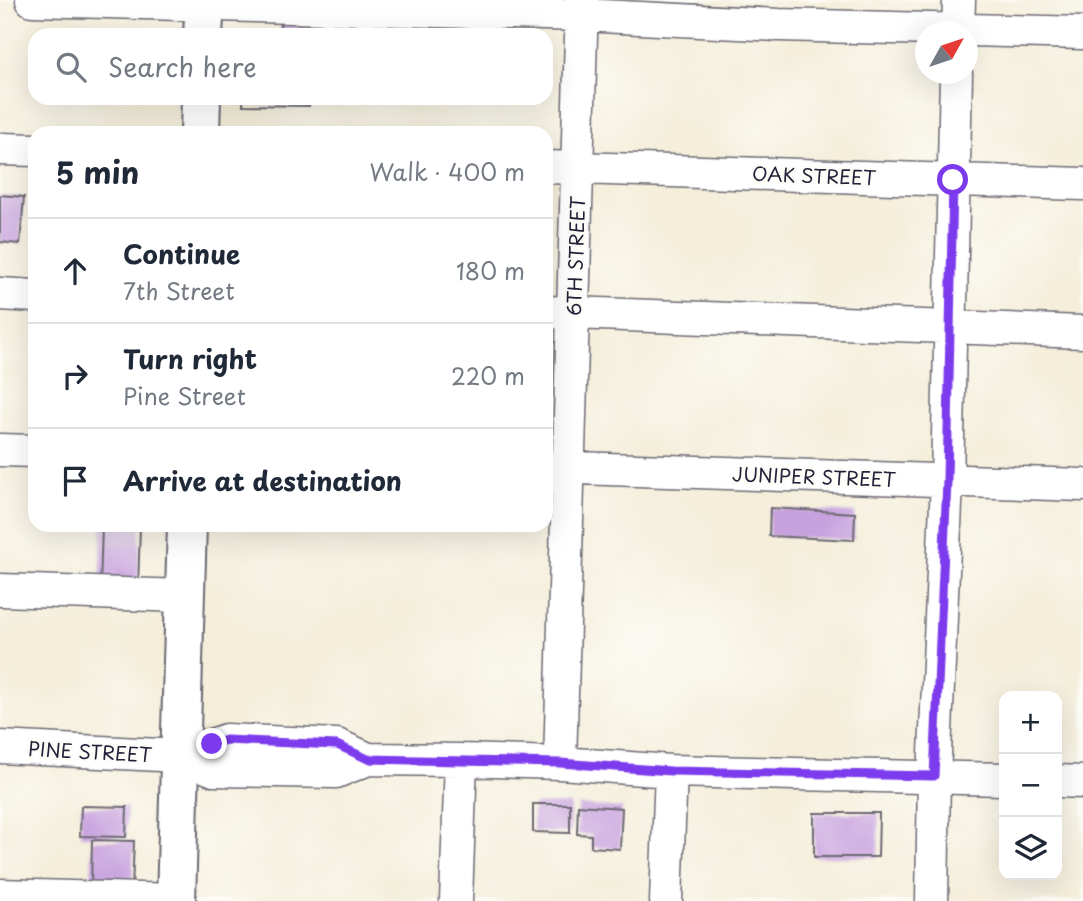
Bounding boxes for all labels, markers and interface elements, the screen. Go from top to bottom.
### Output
north arrow [915,21,978,84]
search box [28,28,553,105]
text: Search here [108,47,257,86]
icon: search [52,48,90,86]
text: 5 min [56,149,139,194]
text: Walk · 400 m [370,154,525,189]
street label: OAK STREET [751,159,877,191]
route start [937,164,968,195]
street label: 6TH STREET [559,196,591,316]
text: Continue [123,234,240,273]
icon: ahead [56,252,94,290]
text: 180 m [456,253,525,288]
text: 7th Street [123,273,235,308]
text: Turn right [123,339,257,378]
icon: right [56,357,94,395]
text: 220 m [451,358,525,393]
text: Pine Street [123,378,246,413]
street label: JUNIPER STREET [732,459,896,493]
text: Arrive at destination [123,461,402,500]
icon: arrive [56,462,94,500]
map controls [999,691,1062,880]
button: + [999,691,1062,754]
route end [196,728,227,759]
street label: PINE STREET [27,734,153,768]
button: − [999,754,1062,817]
button: layers [999,817,1062,880]

